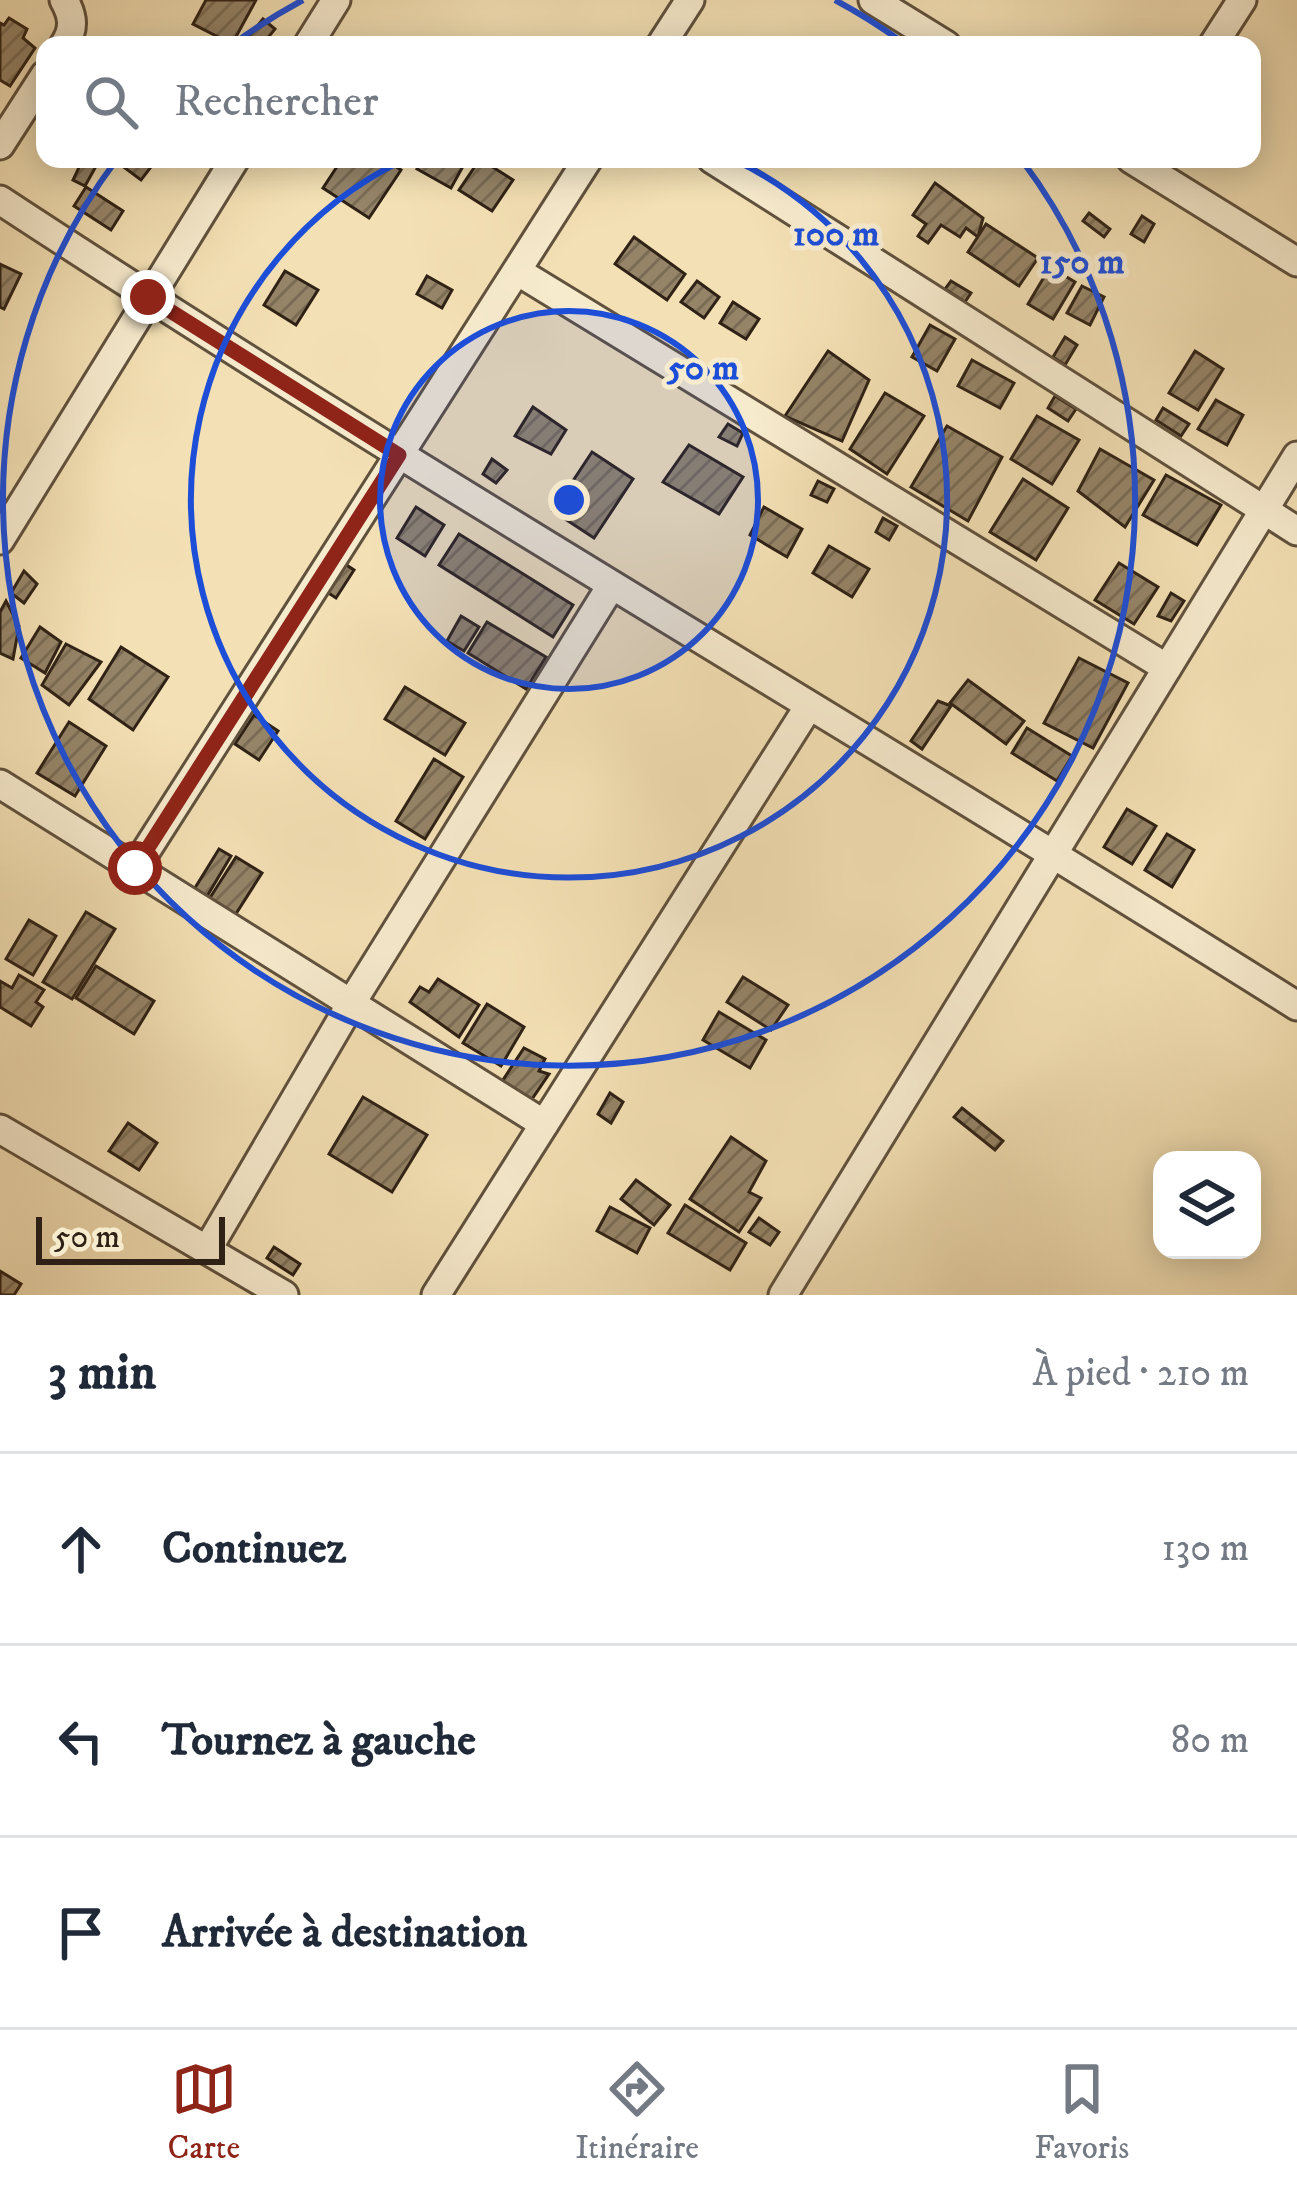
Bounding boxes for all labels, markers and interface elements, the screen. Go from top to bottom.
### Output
search box [36,36,1261,168]
icon: search [78,69,144,135]
text: Rechercher [174,74,379,130]
text: 100 m [793,212,879,257]
text: 150 m [1039,240,1125,285]
route end [121,270,175,324]
text: 50 m [666,346,739,391]
centre of rings [548,479,590,521]
route start [108,841,162,895]
map controls [1153,1151,1261,1259]
button: layers [1153,1151,1261,1259]
scale bar [36,1211,225,1264]
text: 50 m [54,1217,120,1258]
text: 3 min [48,1341,156,1405]
text: À pied · 210 m [1032,1349,1249,1398]
icon: ahead [48,1516,114,1582]
text: Continuez [162,1521,346,1577]
text: 130 m [1161,1524,1249,1573]
icon: left [48,1708,114,1774]
text: Tournez à gauche [162,1713,476,1769]
text: 80 m [1171,1716,1249,1765]
icon: arrive [48,1900,114,1966]
text: Arrivée à destination [162,1905,527,1961]
tab: Carte [168,2056,240,2169]
tab: Itinéraire [575,2056,699,2169]
tab: Favoris [1034,2056,1129,2169]

